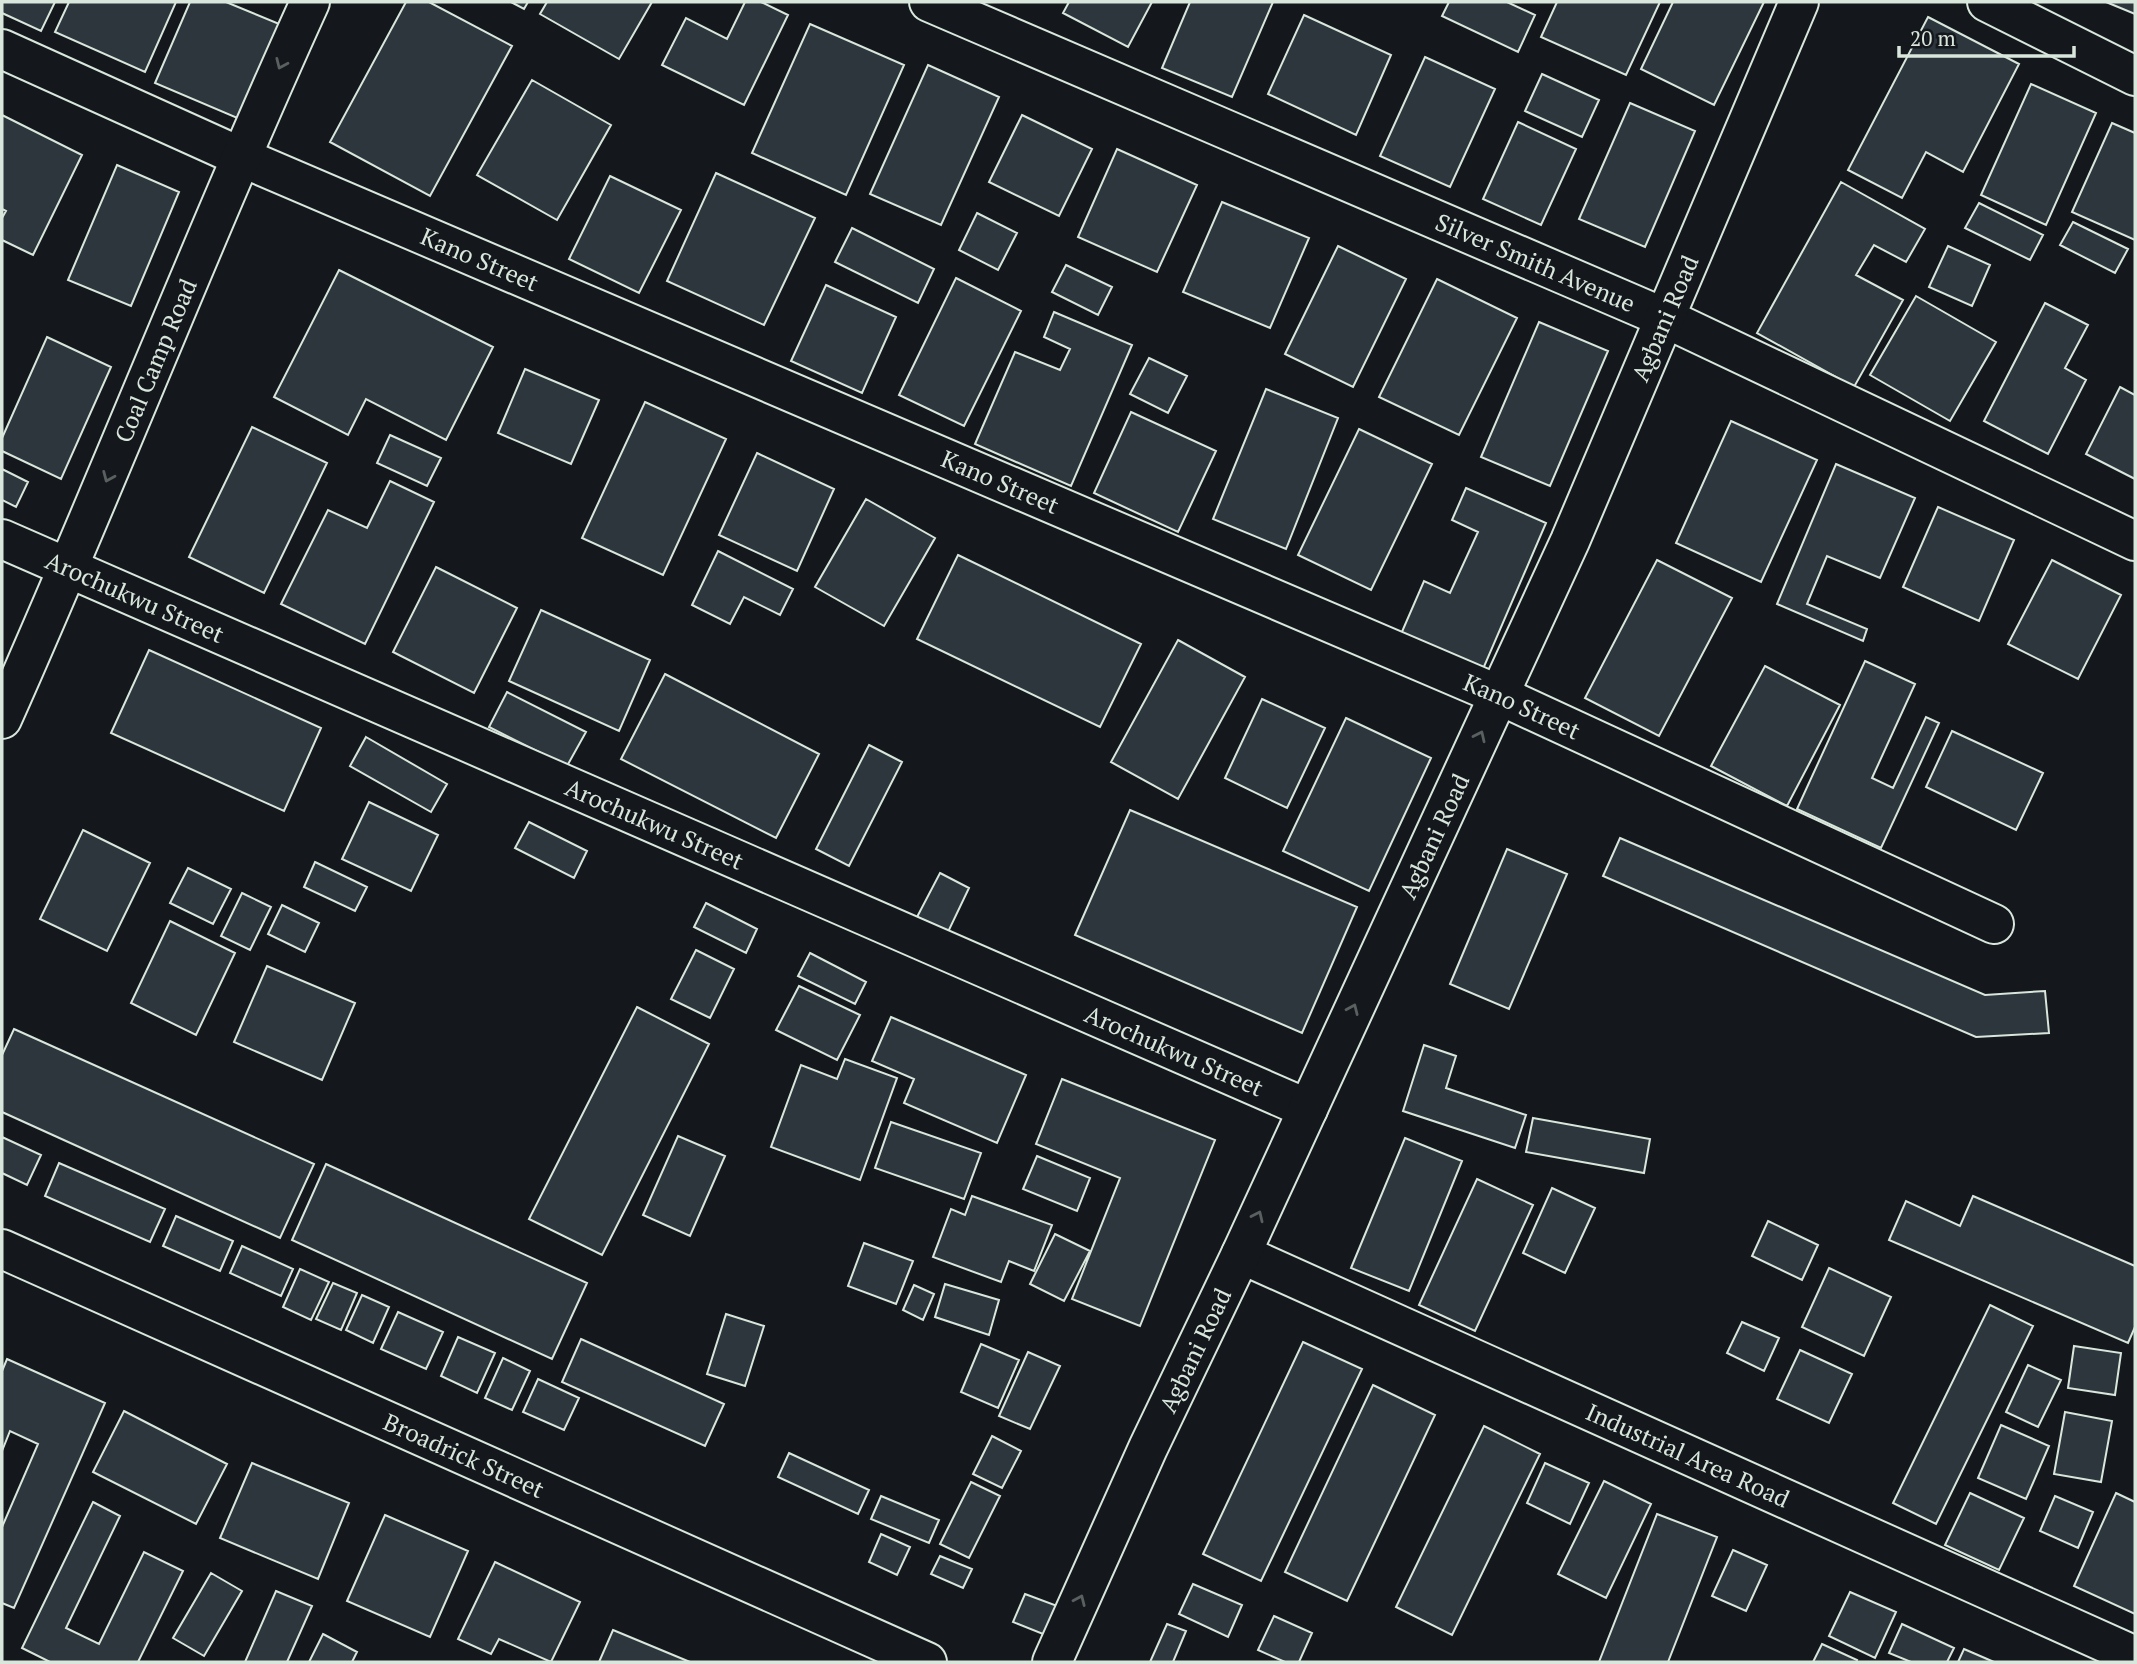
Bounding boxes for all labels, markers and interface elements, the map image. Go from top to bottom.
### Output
scale bar [1899,14,2074,58]
text: 20 m [1910,24,1956,52]
one-way arrow [276,57,290,69]
street label: Silver Smith Avenue [1431,205,1640,319]
street label: Kano Street [416,220,544,298]
street label: Agbani Road [1624,250,1706,386]
street label: Coal Camp Road [107,274,204,447]
street label: Kano Street [936,442,1064,521]
one-way arrow [102,470,116,482]
street label: Arochukwu Street [41,544,229,650]
street label: Kano Street [1459,666,1586,747]
one-way arrow [1472,731,1486,743]
street label: Agbani Road [1391,768,1477,904]
street label: Arochukwu Street [560,771,749,877]
street label: Arochukwu Street [1080,998,1268,1104]
one-way arrow [1345,1004,1359,1016]
one-way arrow [1250,1211,1264,1223]
street label: Agbani Road [1151,1283,1238,1418]
street label: Industrial Area Road [1581,1395,1795,1515]
street label: Broadrick Street [379,1405,549,1505]
one-way arrow [1072,1595,1086,1607]

